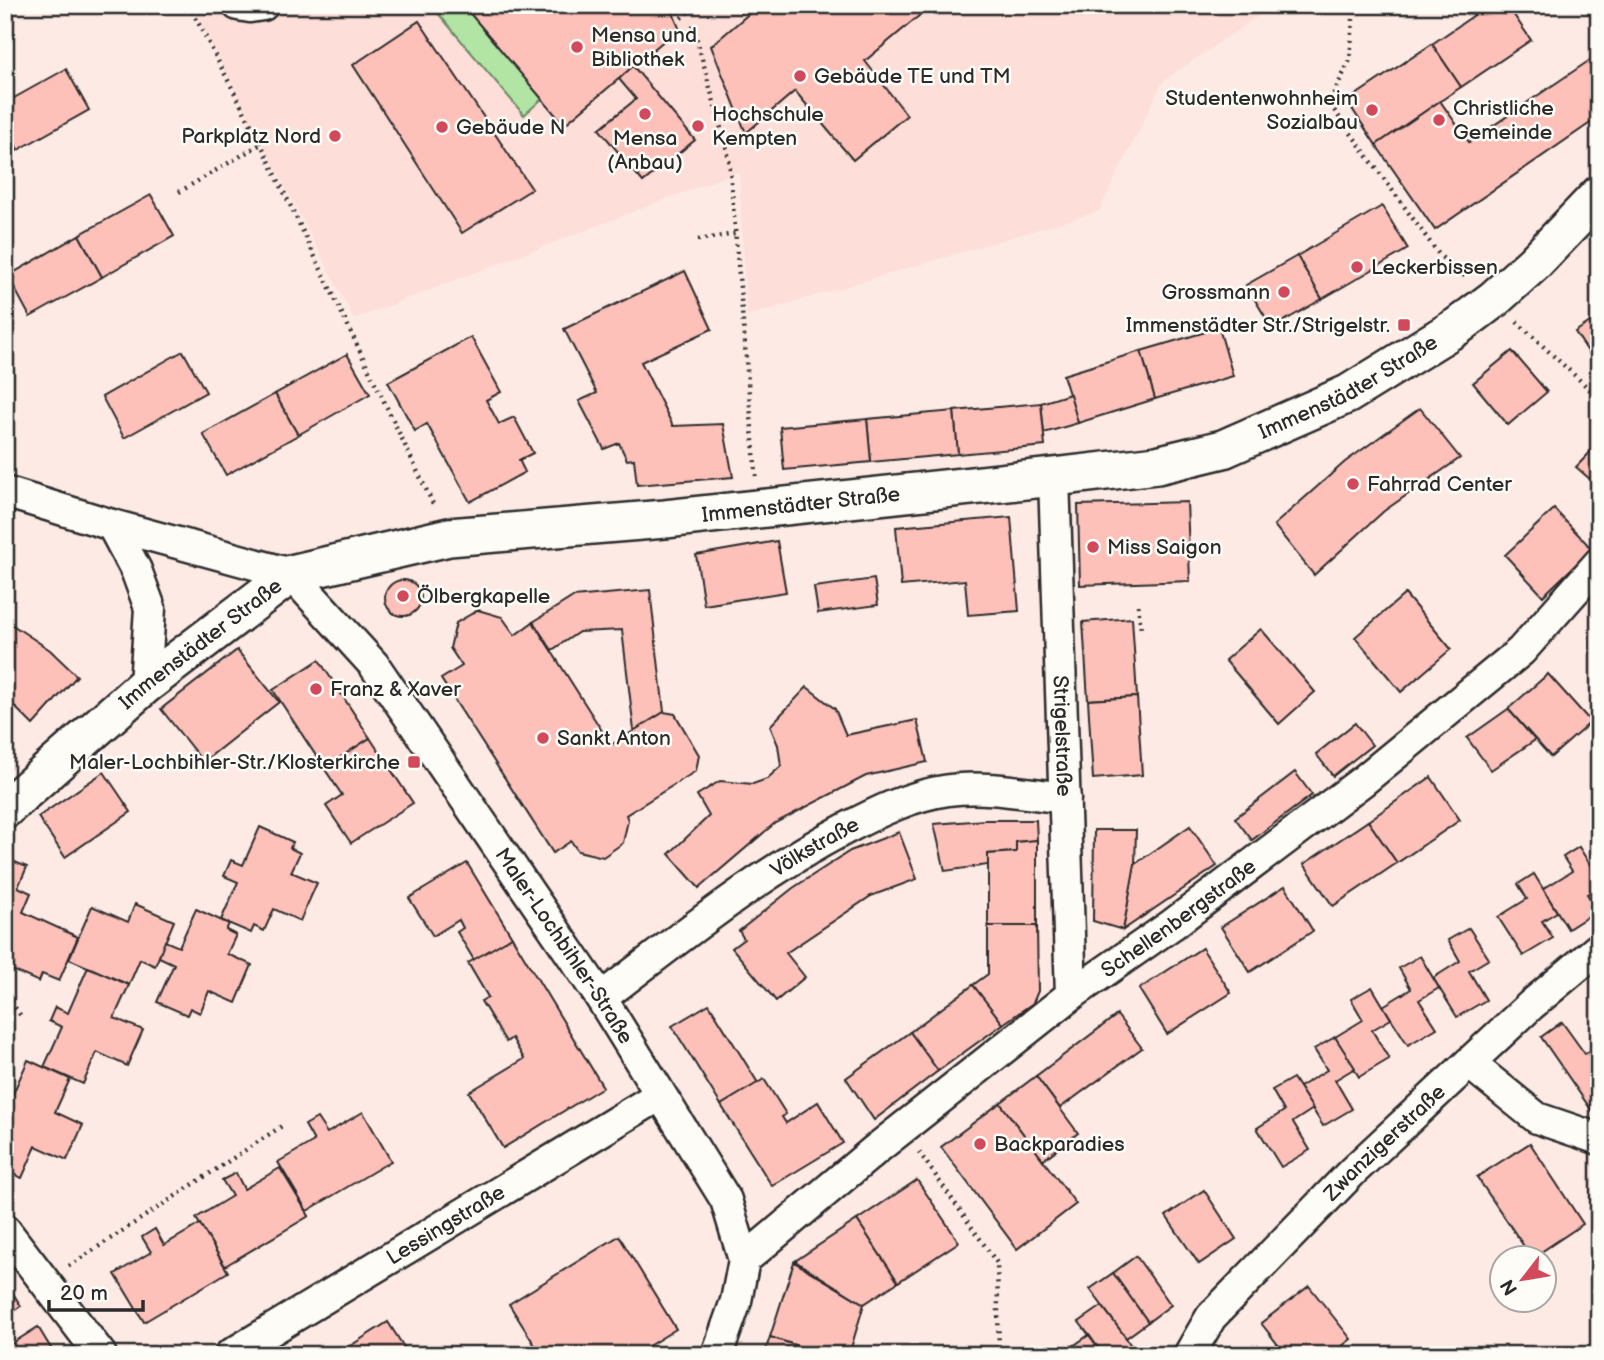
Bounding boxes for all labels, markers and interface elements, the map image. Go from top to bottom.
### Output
place label: Mensa und Bibliothek [591,23,697,72]
marker: Mensa und Bibliothek [569,39,585,55]
place label: Gebäude TE und TM [814,64,1011,89]
marker: Gebäude TE und TM [792,68,808,84]
place label: Studentenwohnheim Sozialbau [1165,86,1358,135]
place label: Christliche Gemeinde [1453,96,1554,145]
place label: Hochschule Kempten [712,102,824,151]
marker: Studentenwohnheim Sozialbau [1364,102,1380,118]
marker: Mensa (Anbau) [637,106,653,122]
marker: Christliche Gemeinde [1431,112,1447,128]
place label: Gebäude N [456,115,566,140]
marker: Hochschule Kempten [690,118,706,134]
marker: Gebäude N [434,119,450,135]
place label: Parkplatz Nord [181,124,321,149]
place label: Mensa (Anbau) [607,126,683,175]
marker: Parkplatz Nord [327,128,343,144]
place label: Leckerbissen [1371,255,1498,280]
marker: Leckerbissen [1349,259,1365,275]
place label: Grossmann [1161,280,1270,305]
marker: Grossmann [1276,284,1292,300]
place label: Immenstädter Str./Strigelstr. [1126,313,1390,338]
marker: Immenstädter Str./Strigelstr. [1396,317,1412,333]
street label: Immenstädter Straße [1255,330,1442,445]
place label: Fahrrad Center [1367,472,1512,497]
marker: Fahrrad Center [1345,476,1361,492]
street label: Immenstädter Straße [700,482,901,528]
place label: Miss Saigon [1107,535,1222,560]
marker: Miss Saigon [1085,539,1101,555]
street label: Immenstädter Straße [114,573,287,715]
place label: Ölbergkapelle [417,584,550,609]
marker: Ölbergkapelle [395,588,411,604]
street label: Strigelstraße [1048,675,1076,797]
place label: Franz & Xaver [330,677,461,702]
marker: Franz & Xaver [308,681,324,697]
place label: Sankt Anton [557,726,671,751]
marker: Sankt Anton [535,730,551,746]
place label: Maler-Lochbihler-Str./Klosterkirche [69,750,400,775]
marker: Maler-Lochbihler-Str./Klosterkirche [406,754,422,770]
street label: Völkstraße [766,812,863,883]
street label: Maler-Lochbihler-Straße [489,843,638,1049]
street label: Schellenbergstraße [1096,854,1261,983]
street label: Zwanzigerstraße [1318,1079,1451,1207]
place label: Backparadies [994,1132,1125,1157]
marker: Backparadies [972,1136,988,1152]
street label: Lessingstraße [382,1180,510,1270]
north arrow [1488,1244,1558,1314]
scale bar [49,1269,144,1313]
text: N [1496,1275,1523,1299]
text: 20 m [60,1281,108,1306]

